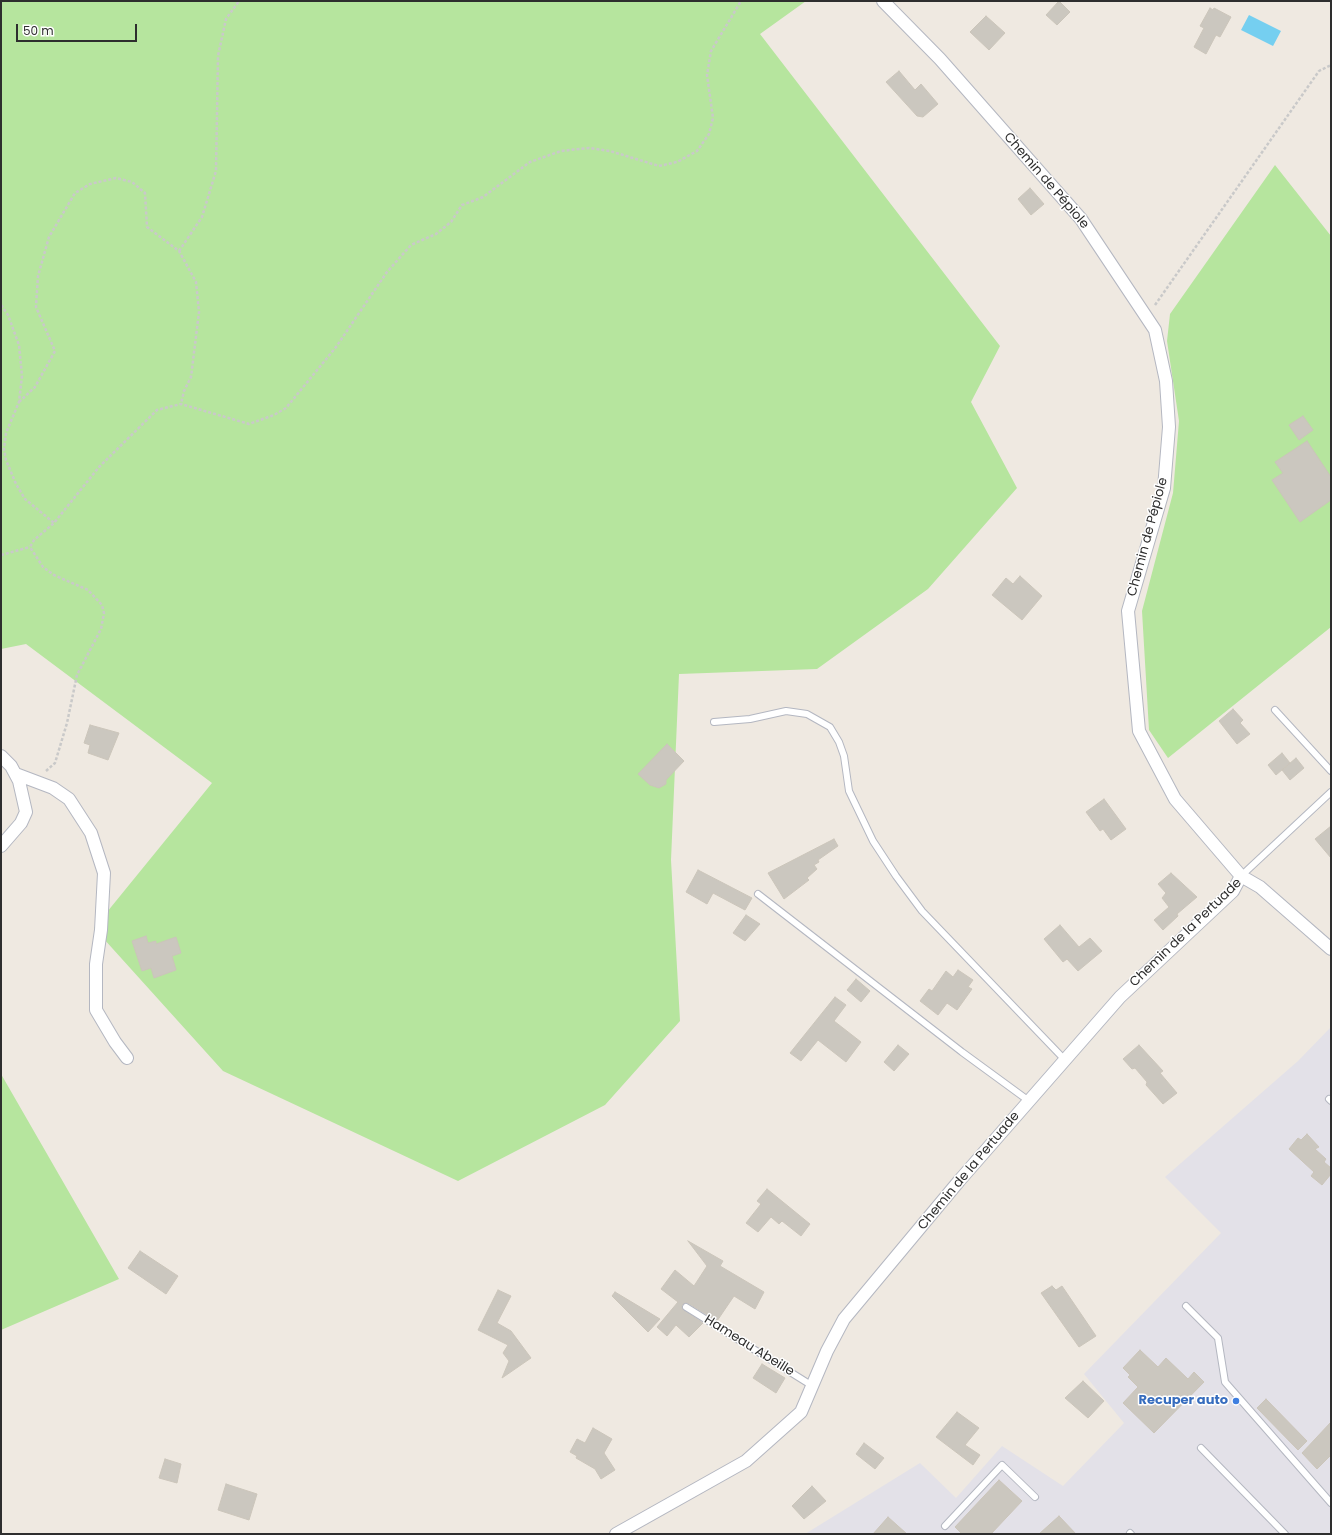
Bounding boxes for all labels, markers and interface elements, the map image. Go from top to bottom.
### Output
scale bar [18,16,139,42]
text: 50 m [23,22,54,39]
street label: Chemin de Pépiole [1000,130,1092,232]
street label: Chemin de Pépiole [1125,476,1171,598]
street label: Chemin de la Pertuade [1127,875,1245,991]
street label: Chemin de la Pertuade [915,1109,1023,1233]
street label: Hameau Abeille [701,1312,797,1380]
place label: Recuper auto [1139,1393,1228,1409]
marker: Recuper auto [1231,1396,1241,1406]

